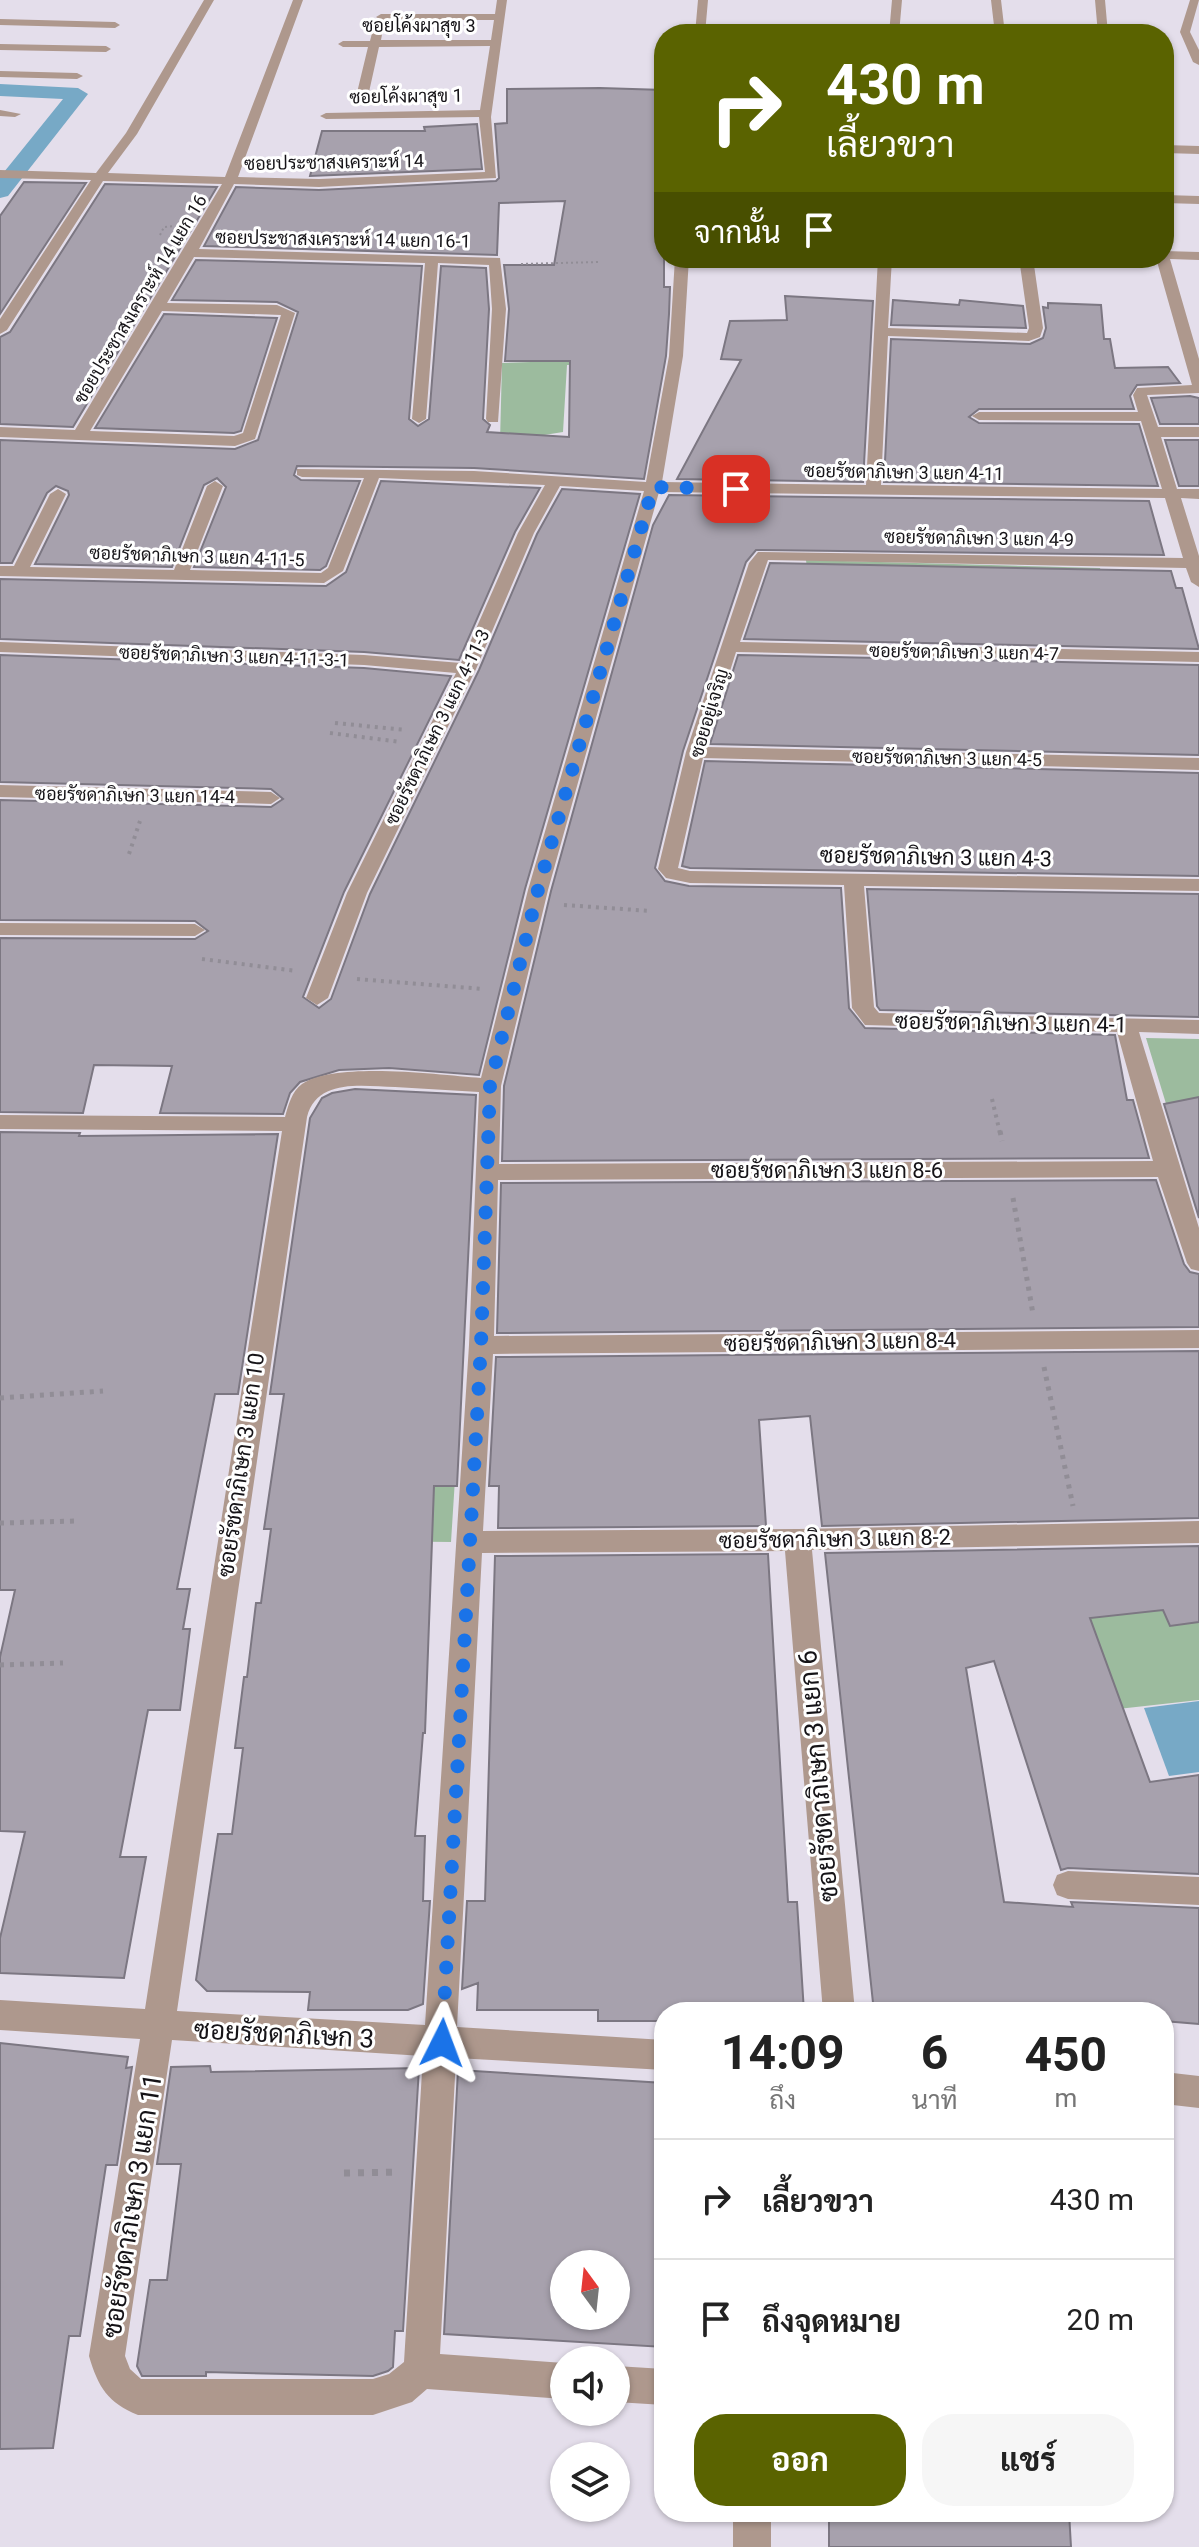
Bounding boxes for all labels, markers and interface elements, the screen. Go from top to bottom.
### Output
street label: ซอยโค้งผาสุข 3 [362,13,476,38]
text: 430 m [826,52,985,118]
icon: right [694,56,798,160]
street label: ซอยโค้งผาสุข 1 [349,83,463,109]
text: เลี้ยวขวา [826,124,954,166]
street label: ซอยประชาสงเคราะห์ 14 [244,148,424,174]
street label: ซอยประชาสงเคราะห์ 14 แยก 16 [67,190,211,407]
icon: arrive [797,208,841,252]
text: จากนั้น [694,215,781,250]
street label: ซอยประชาสงเคราะห์ 14 แยก 16-1 [215,224,471,252]
pin [702,455,770,523]
street label: ซอยรัชดาภิเษก 3 แยก 4-11 [804,460,1004,484]
icon: arrive [714,467,758,511]
street label: ซอยรัชดาภิเษก 3 แยก 4-9 [884,526,1074,550]
street label: ซอยรัชดาภิเษก 3 แยก 4-11-5 [89,542,305,570]
street label: ซอยรัชดาภิเษก 3 แยก 4-11-3 [380,626,494,828]
street label: ซอยรัชดาภิเษก 3 แยก 4-7 [869,640,1059,664]
street label: ซอยรัชดาภิเษก 3 แยก 4-11-3-1 [119,641,349,671]
street label: ซอยอยู่เจริญ [685,666,735,761]
street label: ซอยรัชดาภิเษก 3 แยก 4-5 [852,746,1042,770]
street label: ซอยรัชดาภิเษก 3 แยก 14-4 [35,783,235,807]
street label: ซอยรัชดาภิเษก 3 แยก 4-3 [820,841,1052,872]
street label: ซอยรัชดาภิเษก 3 แยก 4-1 [895,1007,1127,1038]
street label: ซอยรัชดาภิเษก 3 แยก 8-6 [711,1157,943,1183]
street label: ซอยรัชดาภิเษก 3 แยก 8-4 [724,1326,956,1357]
street label: ซอยรัชดาภิเษก 3 แยก 10 [212,1351,269,1579]
street label: ซอยรัชดาภิเษก 3 แยก 8-2 [719,1523,951,1554]
street label: ซอยรัชดาภิเษก 3 แยก 6 [791,1649,844,1903]
position arrow [400,2001,484,2085]
street label: ซอยรัชดาภิเษก 3 [193,2013,375,2054]
text: 14:09 [721,2024,845,2081]
text: 6 [921,2024,948,2081]
text: 450 [1024,2026,1107,2083]
street label: ซอยรัชดาภิเษก 3 แยก 11 [95,2072,168,2340]
text: m [1054,2083,1077,2113]
text: ถึง [769,2085,796,2115]
text: นาที [911,2085,958,2115]
icon: right [694,2177,738,2221]
text: 430 m [1050,2182,1134,2217]
text: เลี้ยวขวา [762,2184,874,2219]
north arrow [550,2250,630,2330]
map controls [550,2250,630,2522]
icon: arrive [694,2297,738,2341]
text: 20 m [1067,2302,1134,2337]
text: ถึงจุดหมาย [762,2304,901,2339]
button: sound [550,2346,630,2426]
button: ออก [694,2414,906,2506]
button: แชร์ [922,2414,1134,2506]
button: layers [550,2442,630,2522]

